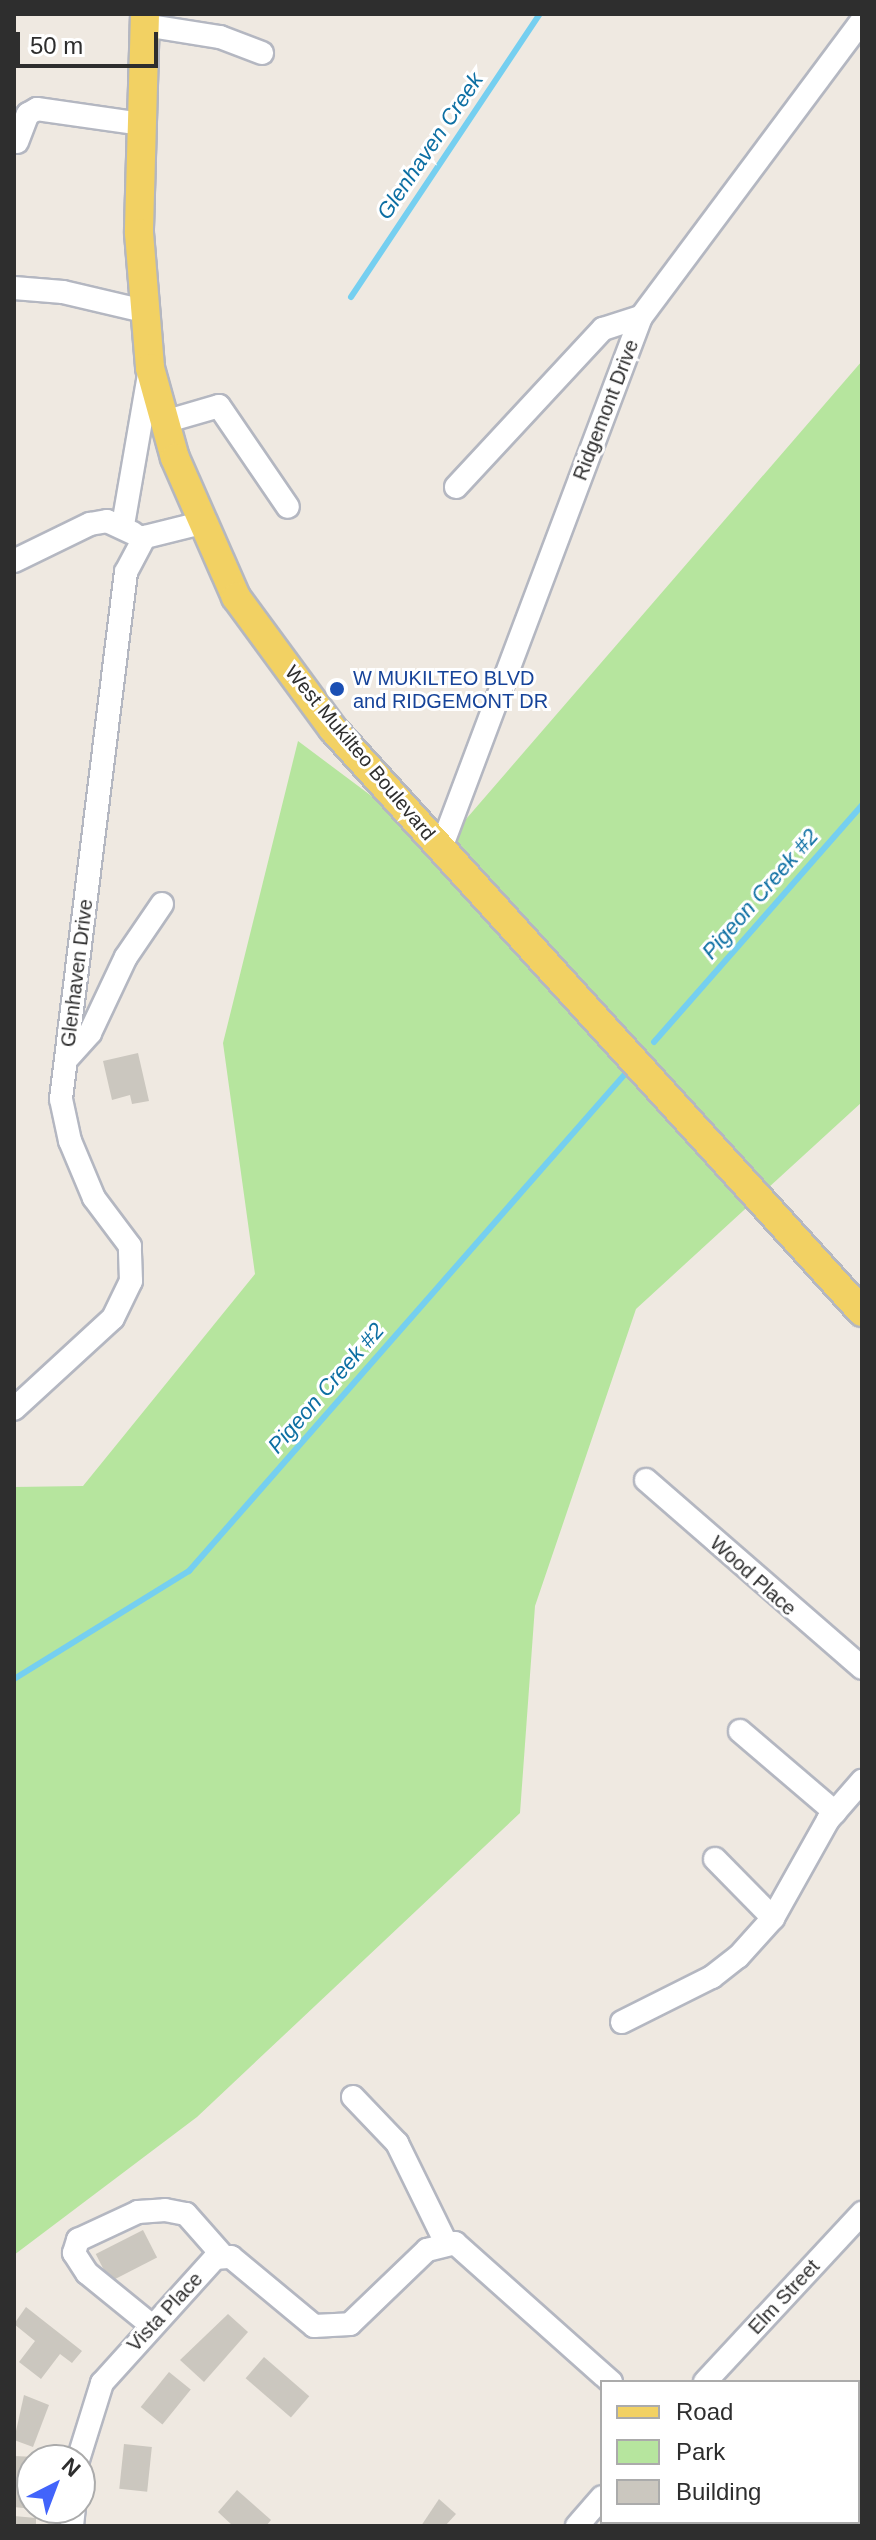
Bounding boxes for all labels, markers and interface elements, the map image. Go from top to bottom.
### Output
scale bar [20,16,162,66]
text: 50 m [30,32,83,59]
water label: Glenhaven Creek [371,68,489,224]
street label: Ridgemont Drive [568,336,644,484]
street label: West Mukilteo Boulevard [280,661,440,845]
place label: W MUKILTEO BLVD and RIDGEMONT DR [353,666,549,713]
marker: W MUKILTEO BLVD and RIDGEMONT DR [328,680,346,698]
water label: Pigeon Creek #2 [696,823,824,965]
street label: Glenhaven Drive [56,898,98,1048]
water label: Pigeon Creek #2 [262,1317,390,1459]
street label: Wood Place [705,1531,801,1621]
street label: Elm Street [743,2255,825,2339]
street label: Vista Place [122,2267,208,2357]
legend [600,2380,860,2524]
text: Road [676,2398,733,2425]
text: Park [676,2438,725,2465]
north arrow [16,2444,96,2524]
text: N [57,2453,85,2482]
text: Building [676,2478,761,2505]

